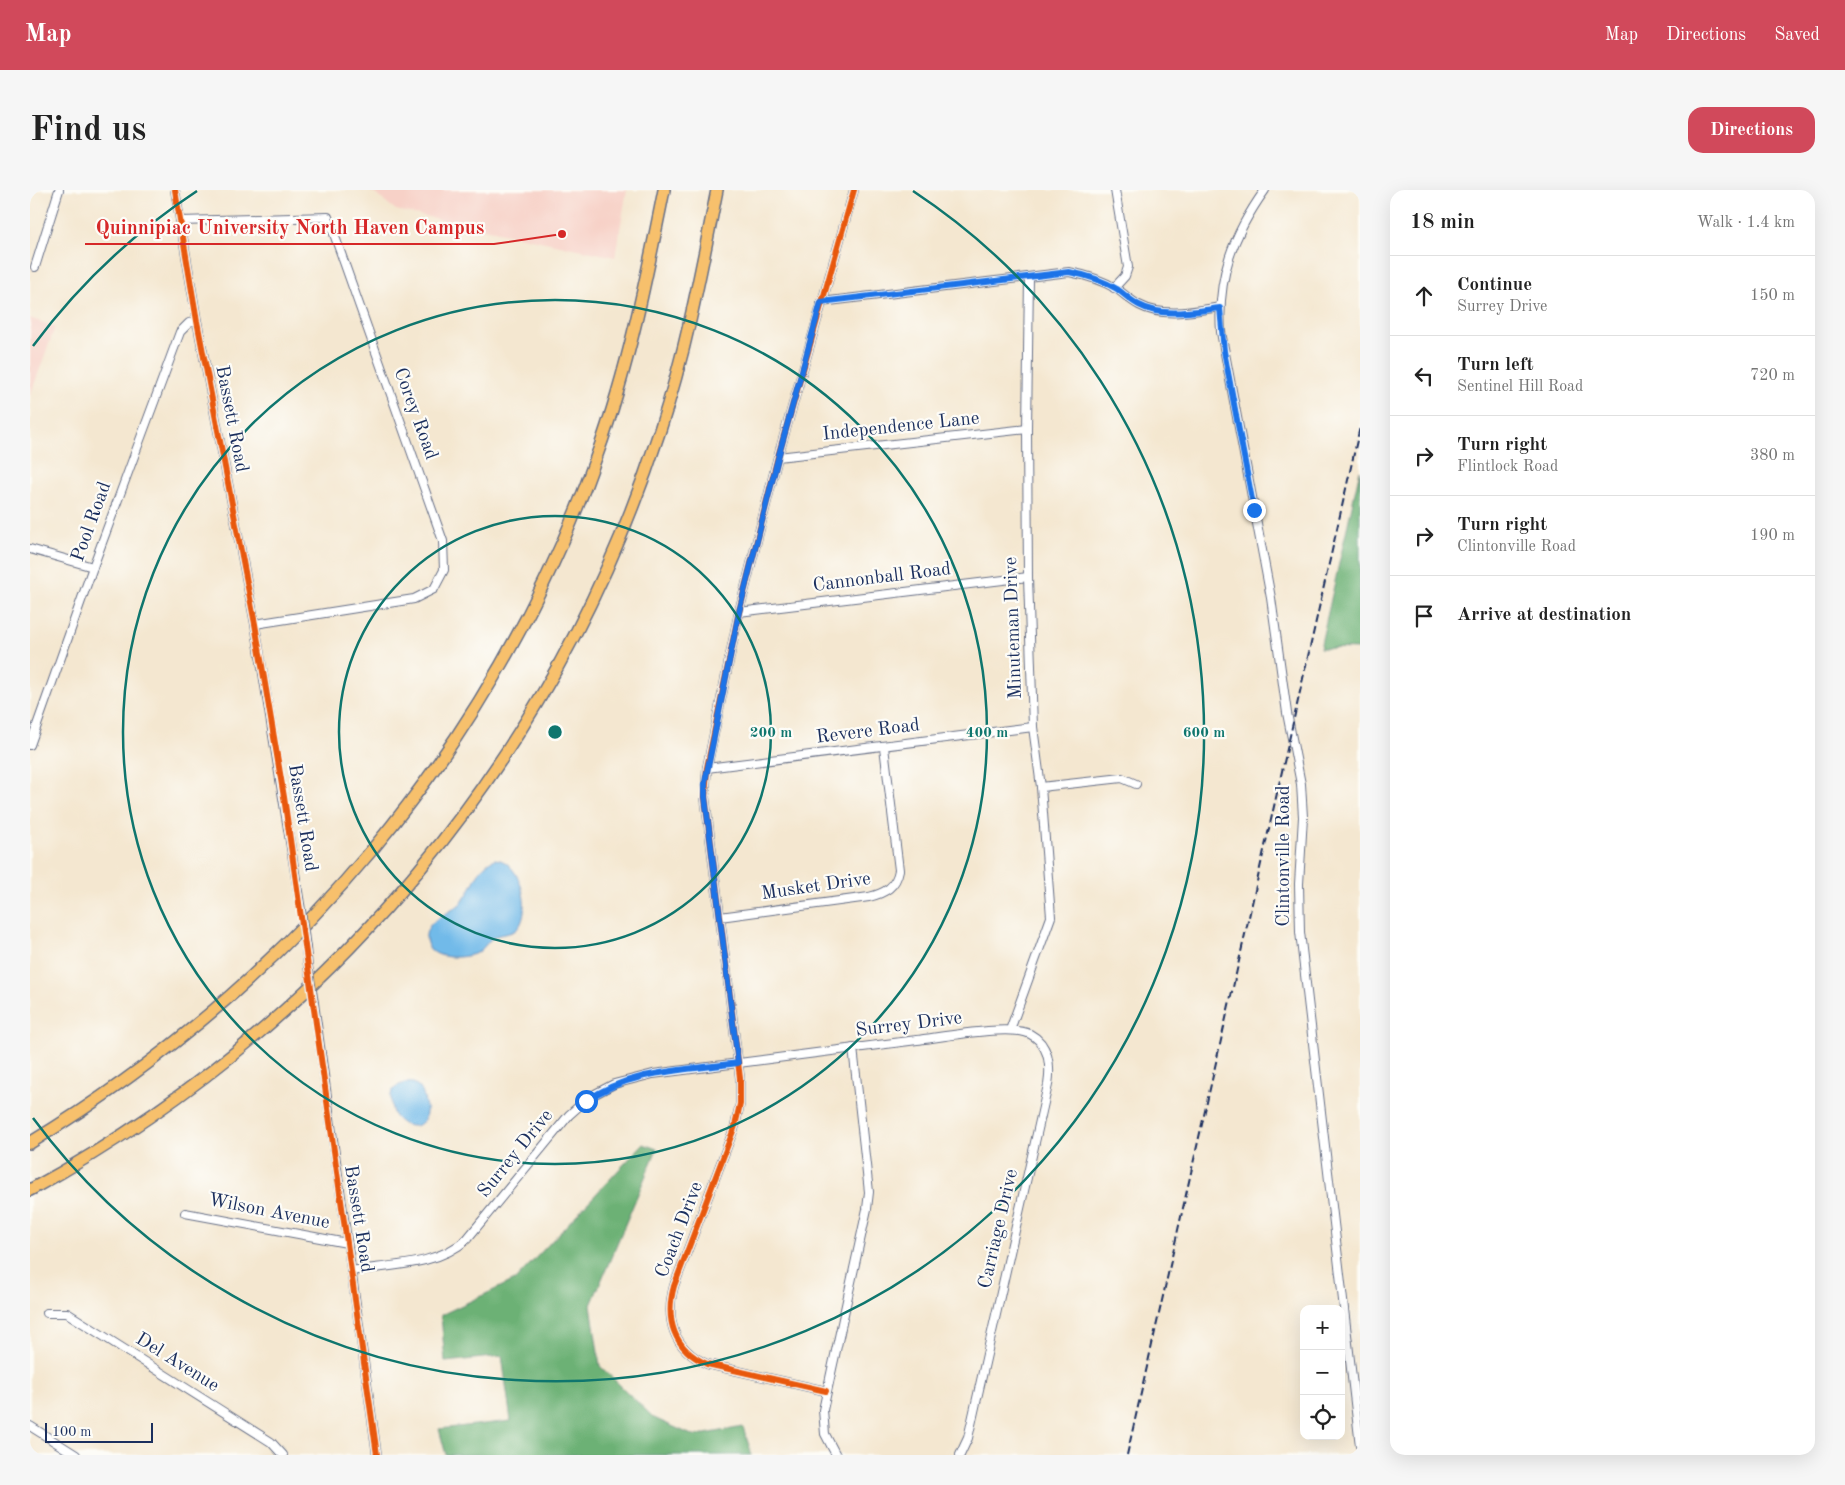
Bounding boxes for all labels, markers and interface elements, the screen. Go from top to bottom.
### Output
text: Map [25,23,72,47]
text: Map [1605,26,1638,44]
text: Directions [1666,26,1746,44]
text: Saved [1774,26,1820,44]
button: Directions [1688,107,1815,153]
text: Find us [30,113,146,148]
callout: Quinnipiac University North Haven Campus [85,209,494,244]
text: 18 min [1410,212,1475,233]
text: Walk · 1.4 km [1697,215,1795,231]
text: Quinnipiac University North Haven Campus [96,219,484,239]
text: Continue [1457,276,1532,295]
icon: ahead [1410,282,1438,310]
text: 150 m [1750,288,1795,304]
text: Surrey Drive [1457,299,1547,315]
text: Turn left [1457,356,1534,375]
icon: left [1410,362,1438,390]
street label: Bassett Road [211,364,251,474]
street label: Corey Road [390,365,440,463]
text: 720 m [1750,368,1795,384]
text: Sentinel Hill Road [1457,379,1583,395]
street label: Independence Lane [822,409,980,445]
text: Turn right [1457,436,1547,455]
icon: right [1410,442,1438,470]
text: 380 m [1750,448,1795,464]
text: Flintlock Road [1457,459,1558,475]
street label: Pool Road [69,479,115,565]
route end [1243,499,1266,522]
text: Turn right [1457,516,1547,535]
icon: right [1410,522,1438,550]
text: 190 m [1750,528,1795,544]
text: Clintonville Road [1457,539,1576,555]
street label: Minuteman Drive [1002,556,1026,700]
street label: Cannonball Road [812,560,952,596]
icon: arrive [1410,602,1438,630]
text: Arrive at destination [1457,606,1631,625]
street label: Revere Road [815,716,921,748]
centre of rings [546,723,564,741]
text: 200 m [750,726,792,741]
text: 400 m [966,726,1008,741]
text: 600 m [1183,726,1225,741]
street label: Bassett Road [284,763,320,873]
street label: Clintonville Road [1275,785,1294,927]
street label: Musket Drive [760,870,872,904]
street label: Surrey Drive [855,1009,963,1041]
route start [575,1090,598,1113]
street label: Surrey Drive [475,1106,557,1202]
street label: Bassett Road [340,1164,376,1274]
street label: Carriage Drive [976,1167,1022,1291]
street label: Coach Drive [653,1179,707,1281]
street label: Wilson Avenue [207,1191,331,1233]
map controls [1300,1305,1345,1440]
button: + [1300,1305,1345,1350]
street label: Del Avenue [132,1330,222,1396]
button: − [1300,1350,1345,1395]
button: locate [1300,1395,1345,1440]
scale bar [45,1420,152,1443]
text: 100 m [52,1425,91,1439]

